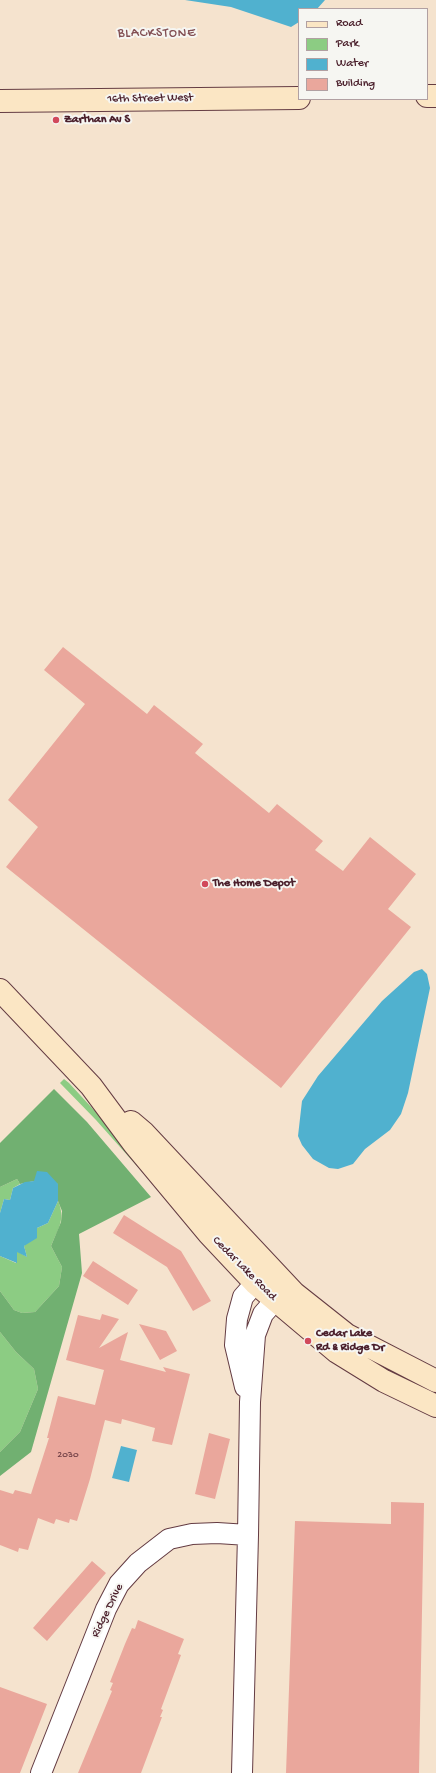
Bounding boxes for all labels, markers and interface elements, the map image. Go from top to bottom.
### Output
legend [298,8,428,100]
text: Road [336,17,362,31]
district label: BLACKSTONE [118,26,196,42]
text: Park [336,37,359,51]
text: Water [336,57,368,71]
text: Building [336,77,375,91]
street label: 16th Street West [107,91,193,107]
place label: Zarthan Av S [64,113,130,127]
marker: Zarthan Av S [51,115,61,125]
place label: The Home Depot [213,877,295,891]
marker: The Home Depot [200,879,210,889]
street label: Cedar Lake Road [209,1234,279,1304]
place label: Cedar Lake Rd & Ridge Dr [316,1327,384,1355]
marker: Cedar Lake Rd & Ridge Dr [303,1336,313,1346]
house number: 2030 [57,1449,79,1461]
street label: Ridge Drive [89,1582,127,1640]

